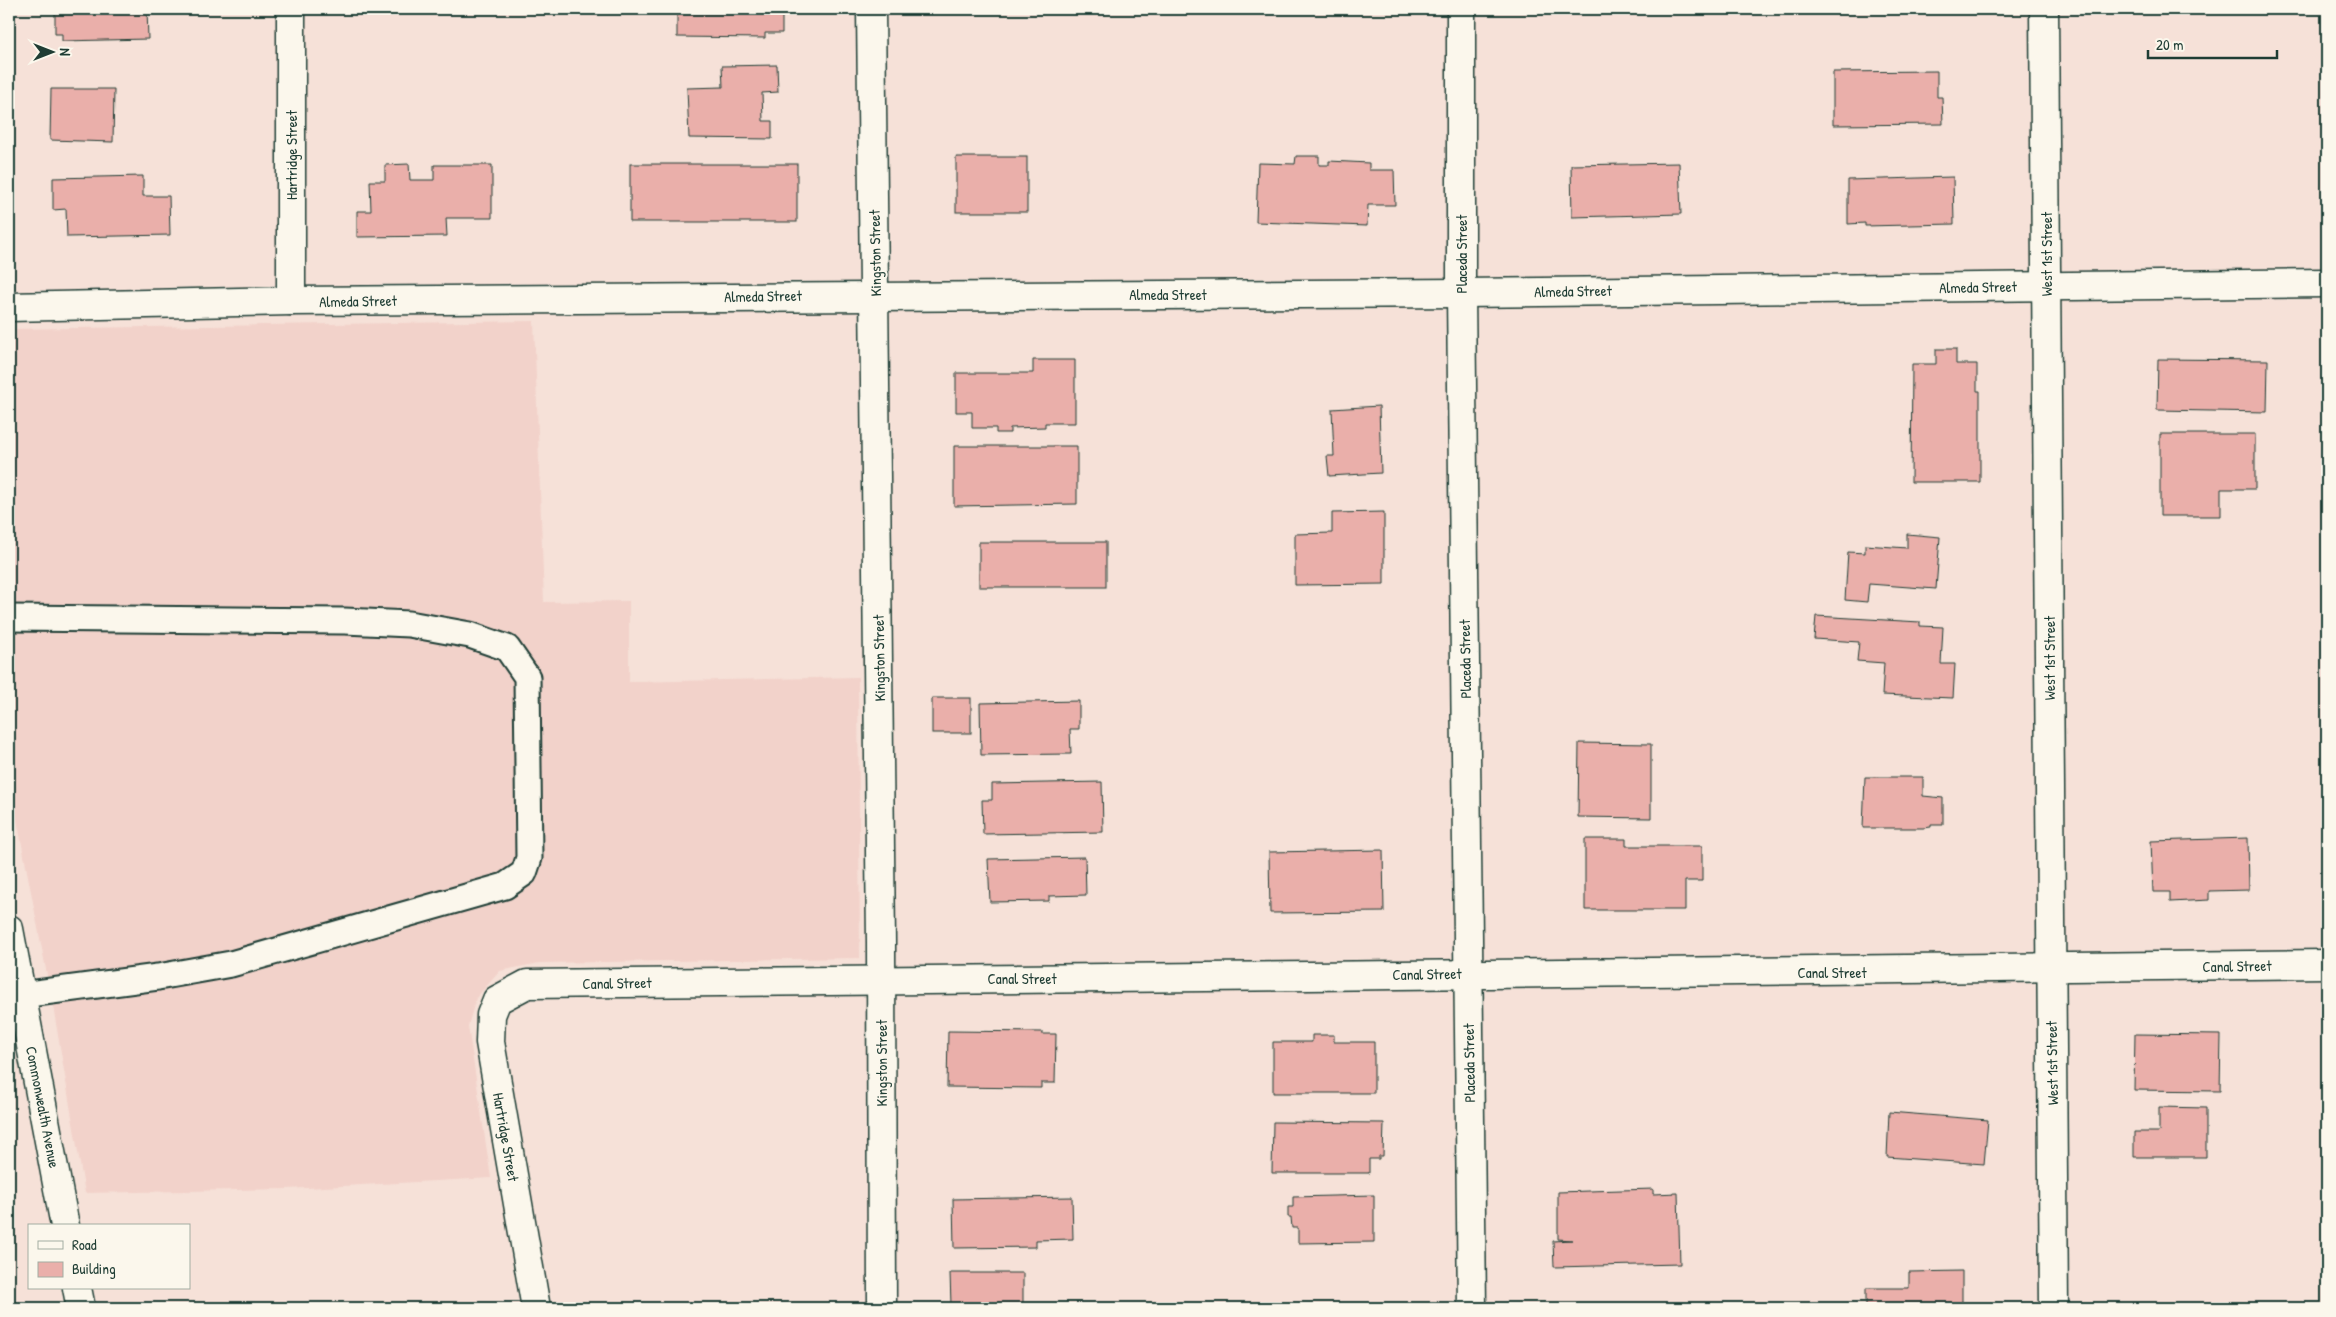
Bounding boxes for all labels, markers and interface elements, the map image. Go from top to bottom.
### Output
north arrow [28,28,78,78]
scale bar [2148,28,2277,60]
text: 20 m [2156,34,2183,55]
text: N [56,48,75,56]
street label: Hartridge Street [281,109,302,200]
street label: Kingston Street [864,209,886,297]
street label: West 1st Street [2036,211,2057,296]
street label: Placeda Street [1451,214,1472,293]
street label: Almeda Street [1939,276,2018,298]
street label: Almeda Street [1534,280,1613,302]
street label: Almeda Street [1129,284,1208,305]
street label: Almeda Street [724,285,803,307]
street label: Almeda Street [319,290,398,312]
street label: Kingston Street [868,614,890,702]
street label: West 1st Street [2039,615,2060,700]
street label: Placeda Street [1454,618,1476,699]
street label: Canal Street [2202,955,2273,977]
street label: Canal Street [1797,962,1867,983]
street label: Canal Street [1392,963,1463,985]
street label: Canal Street [987,968,1057,989]
street label: Canal Street [582,972,653,994]
street label: Kingston Street [871,1019,892,1106]
street label: West 1st Street [2041,1020,2063,1105]
street label: Placeda Street [1458,1022,1480,1103]
street label: Commonwealth Avenue [21,1045,65,1170]
street label: Hartridge Street [488,1091,524,1184]
legend [28,1224,190,1290]
text: Road [72,1234,97,1255]
text: Building [72,1258,116,1279]

